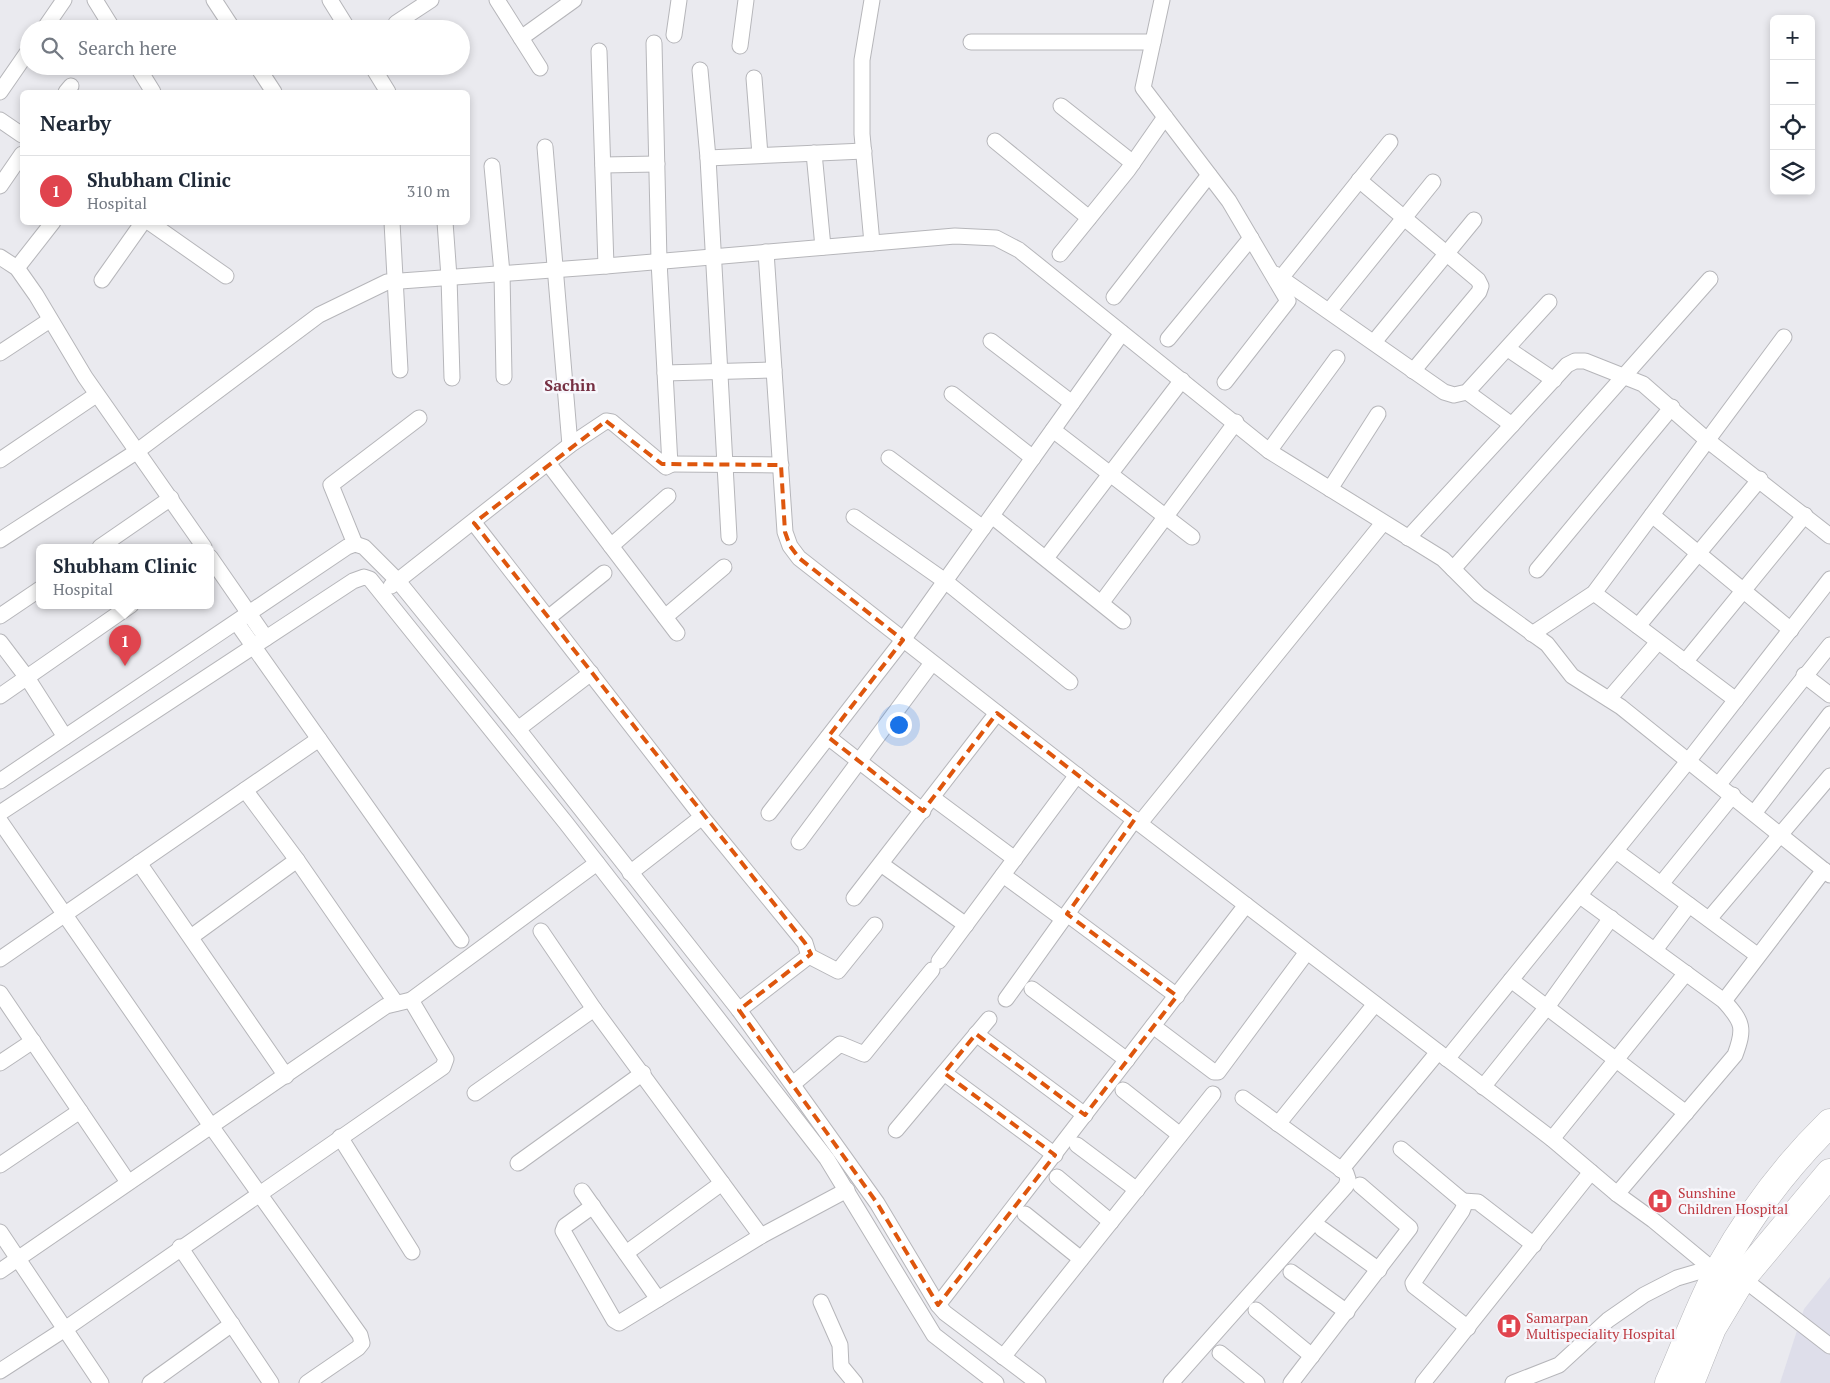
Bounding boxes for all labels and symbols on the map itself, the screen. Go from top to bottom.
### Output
district label: Sachin [544,374,596,396]
pin: 1 [109,625,141,666]
your location [886,712,912,738]
place label: Sunshine Children Hospital [1678,1183,1788,1218]
hospital icon: Sunshine Children Hospital [1647,1188,1673,1214]
place label: Samarpan Multispeciality Hospital [1526,1308,1675,1343]
hospital icon: Samarpan Multispeciality Hospital [1496,1313,1522,1339]

